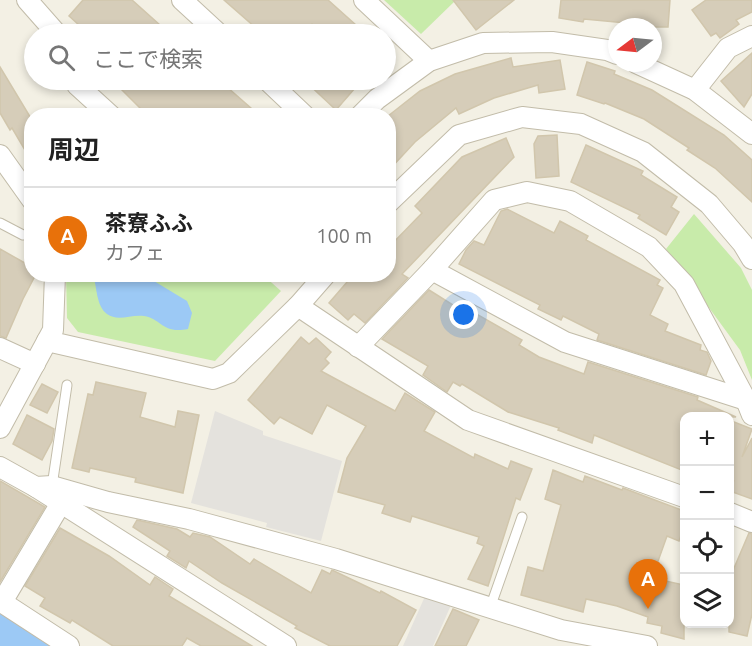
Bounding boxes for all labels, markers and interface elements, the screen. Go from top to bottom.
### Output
north arrow [608,18,662,72]
search box [24,24,396,90]
icon: search [45,41,78,74]
text: ここで検索 [93,46,203,71]
text: 周辺 [48,135,100,164]
text: 茶寮ふふ [105,210,193,235]
text: A [60,224,75,247]
text: 100 m [316,224,372,247]
text: カフェ [105,241,165,264]
your location [449,300,478,329]
map controls [680,412,734,628]
button: + [680,412,734,466]
button: − [680,466,734,520]
button: locate [680,520,734,574]
pin: A [628,560,668,609]
button: layers [680,574,734,628]

